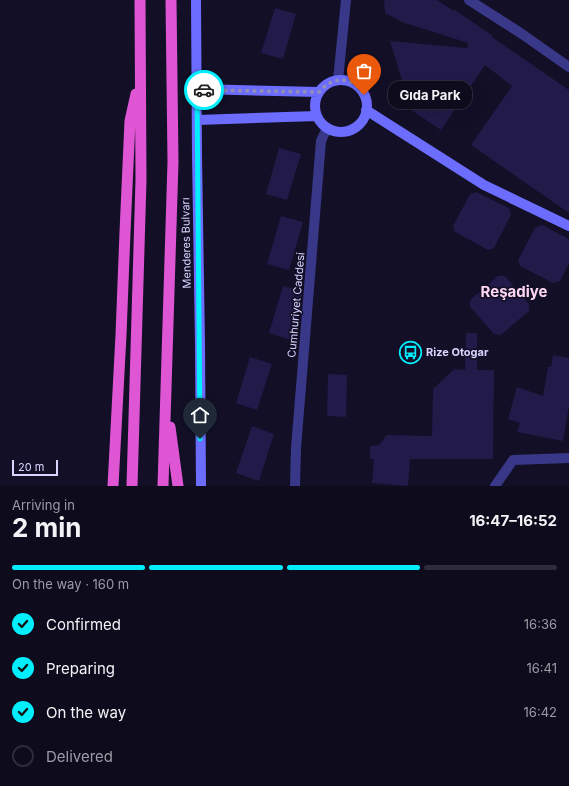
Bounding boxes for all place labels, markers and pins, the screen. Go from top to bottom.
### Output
pin [347,54,381,95]
callout: Gıda Park [388,81,472,109]
bus stop icon: Rize Otogar [397,339,423,365]
place label: Rize Otogar [426,345,489,359]
pin [183,398,217,439]

